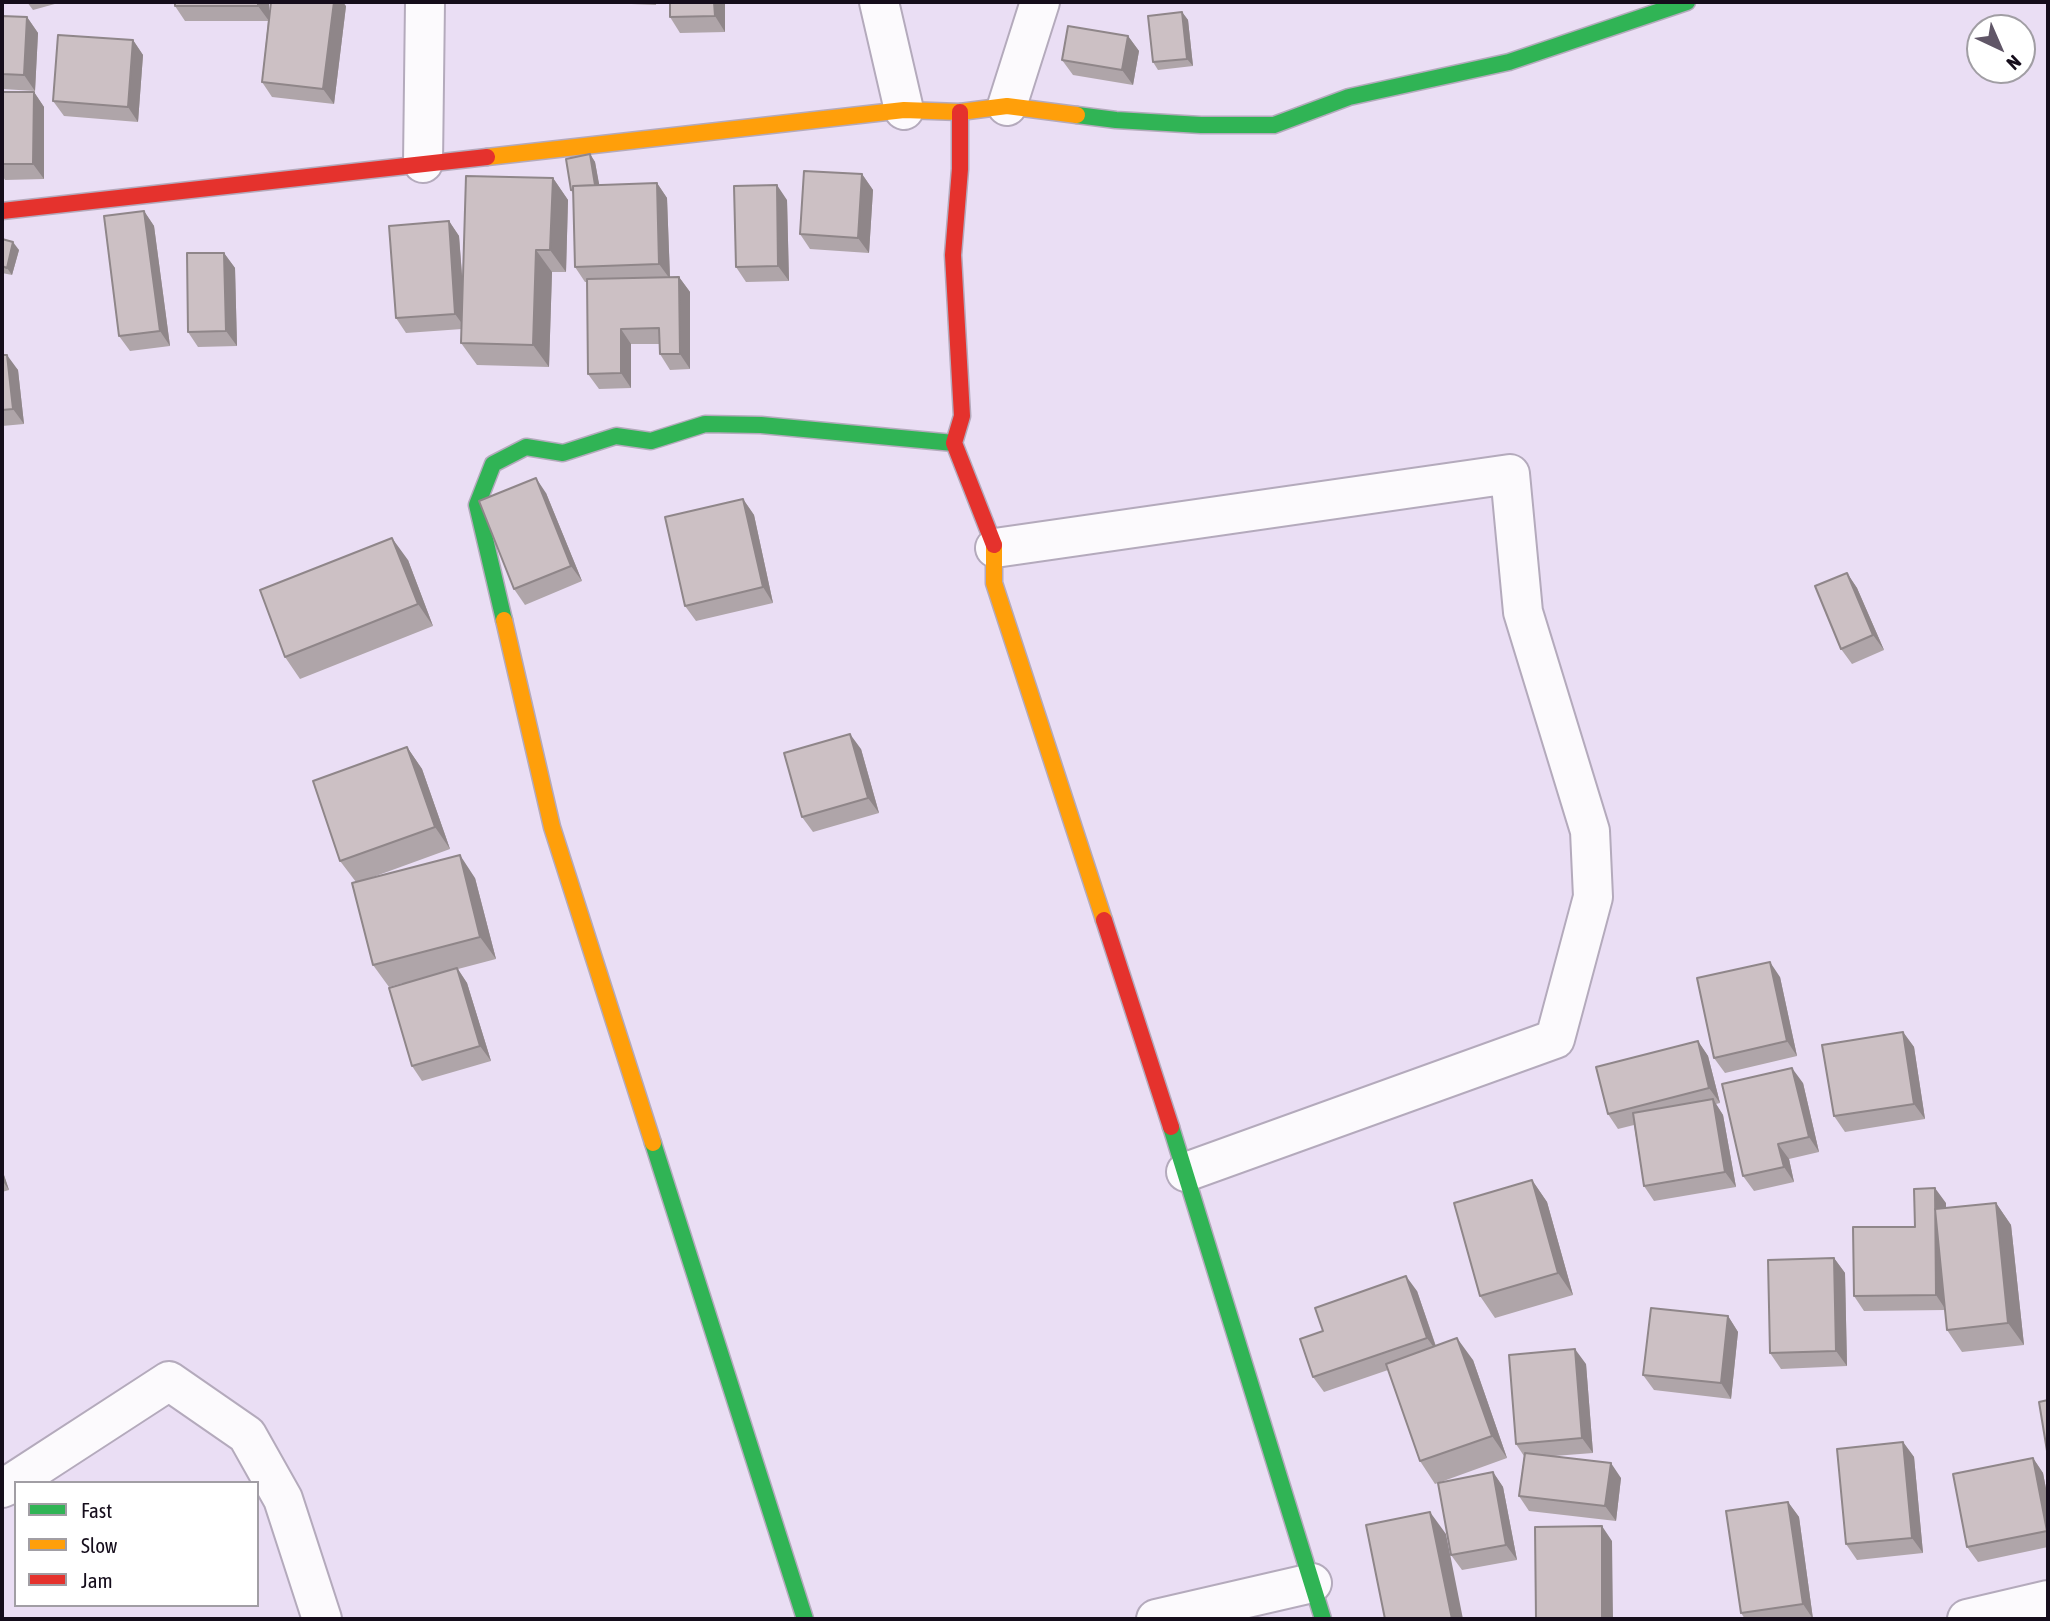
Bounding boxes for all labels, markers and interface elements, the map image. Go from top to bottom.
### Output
north arrow [1966,14,2036,84]
text: N [2003,51,2026,74]
legend [14,1481,259,1607]
text: Fast [81,1498,112,1522]
text: Slow [81,1533,117,1557]
text: Jam [81,1568,113,1592]

